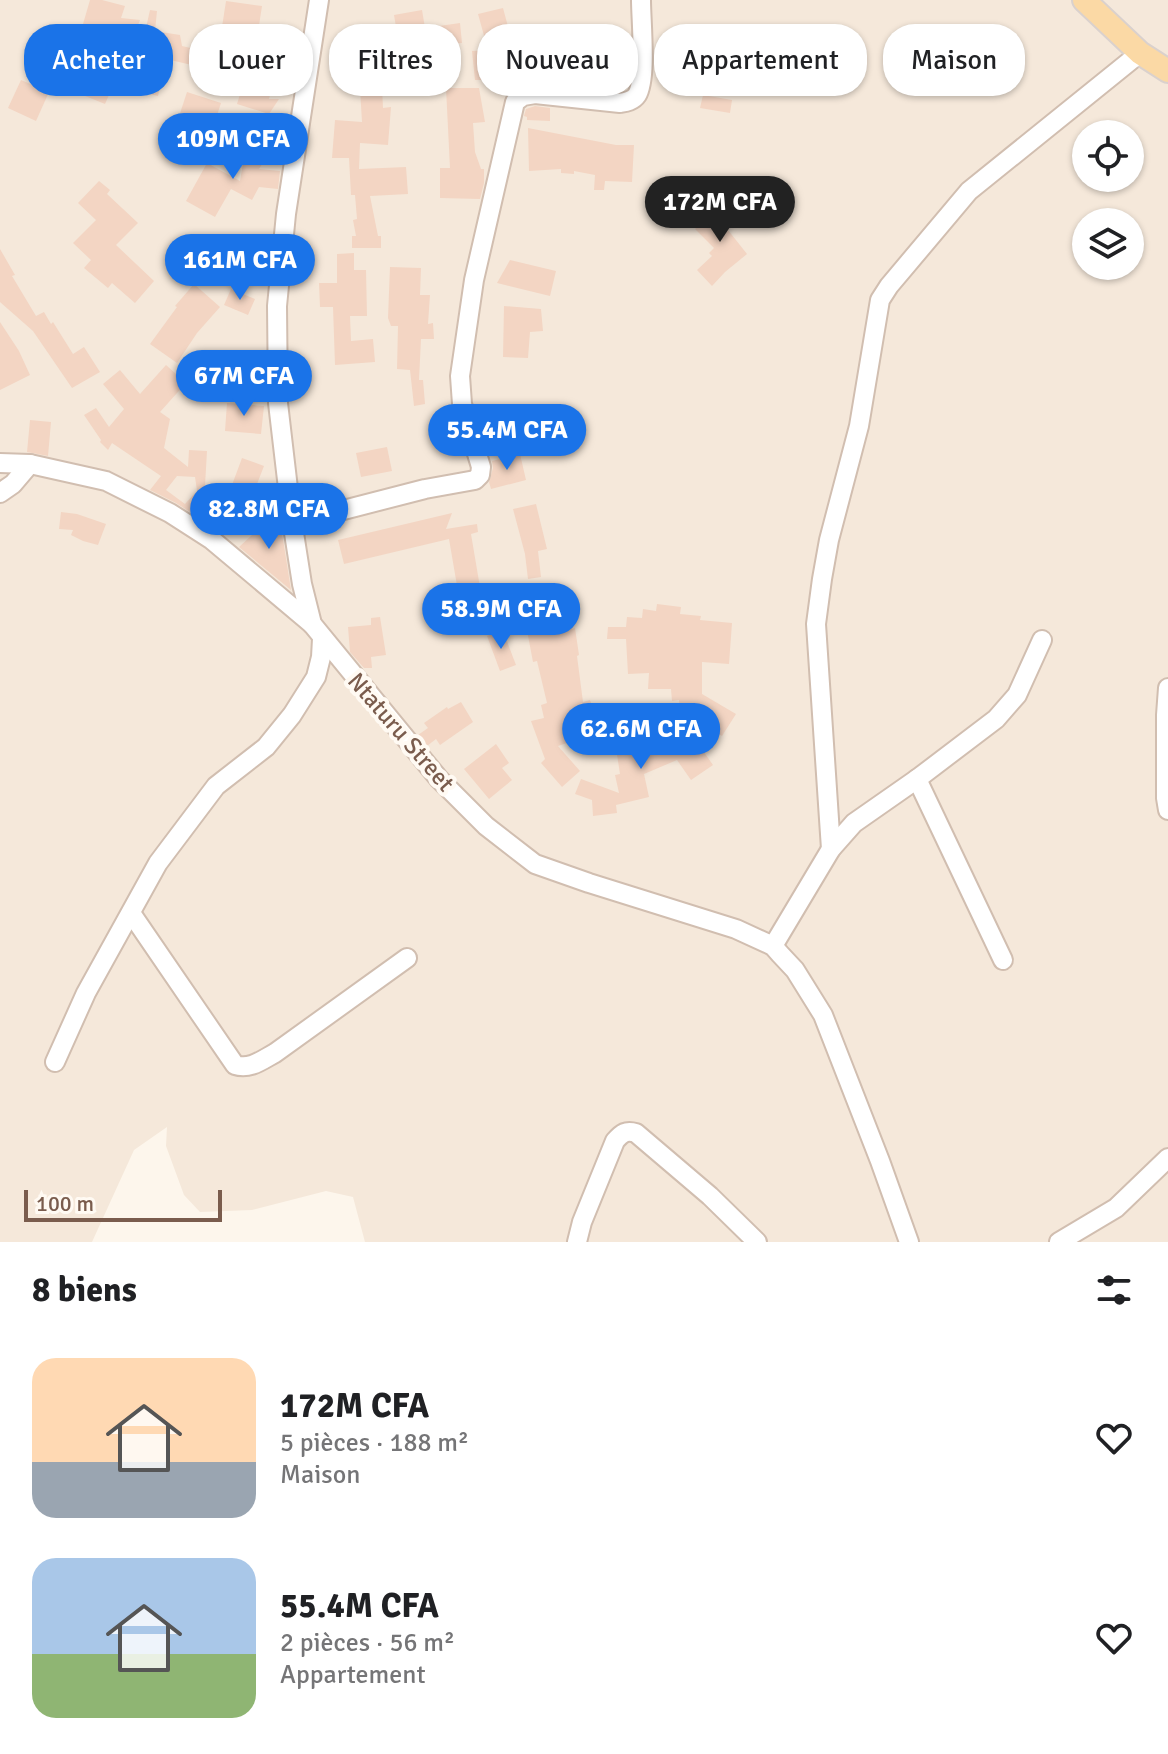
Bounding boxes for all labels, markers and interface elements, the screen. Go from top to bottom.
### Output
chip: Acheter [24,24,173,96]
chip: Louer [189,24,313,96]
chip: Filtres [329,24,461,96]
chip: Nouveau [477,24,638,96]
chip: Appartement [654,24,867,96]
chip: Maison [883,24,1025,96]
pin: 109M CFA [150,113,316,181]
map controls [1072,120,1144,280]
button: locate [1072,120,1144,192]
text: 109M CFA [176,123,290,155]
pin: 172M CFA [637,176,803,244]
text: 172M CFA [663,186,777,218]
button: layers [1072,208,1144,280]
pin: 161M CFA [157,234,323,302]
text: 161M CFA [183,244,297,276]
pin: 67M CFA [170,350,318,418]
text: 67M CFA [194,360,294,392]
pin: 55.4M CFA [415,404,599,472]
text: 55.4M CFA [446,414,568,446]
pin: 82.8M CFA [177,483,361,551]
text: 82.8M CFA [208,493,330,525]
pin: 58.9M CFA [409,583,593,651]
text: 58.9M CFA [440,593,562,625]
street label: Ntaturu Street [341,666,461,798]
pin: 62.6M CFA [549,703,733,771]
text: 62.6M CFA [580,713,702,745]
scale bar [24,1186,222,1222]
text: 100 m [36,1190,94,1217]
icon: filters [1092,1268,1136,1312]
text: 8 biens [32,1269,137,1311]
text: 172M CFA [280,1385,429,1427]
icon: home [96,1390,192,1486]
icon: heart [1092,1416,1136,1460]
text: 5 pièces · 188 m² [280,1427,469,1459]
text: Maison [280,1459,360,1491]
text: 55.4M CFA [280,1585,439,1627]
icon: home [96,1590,192,1686]
icon: heart [1092,1616,1136,1660]
text: 2 pièces · 56 m² [280,1627,455,1659]
text: Appartement [280,1659,426,1691]

